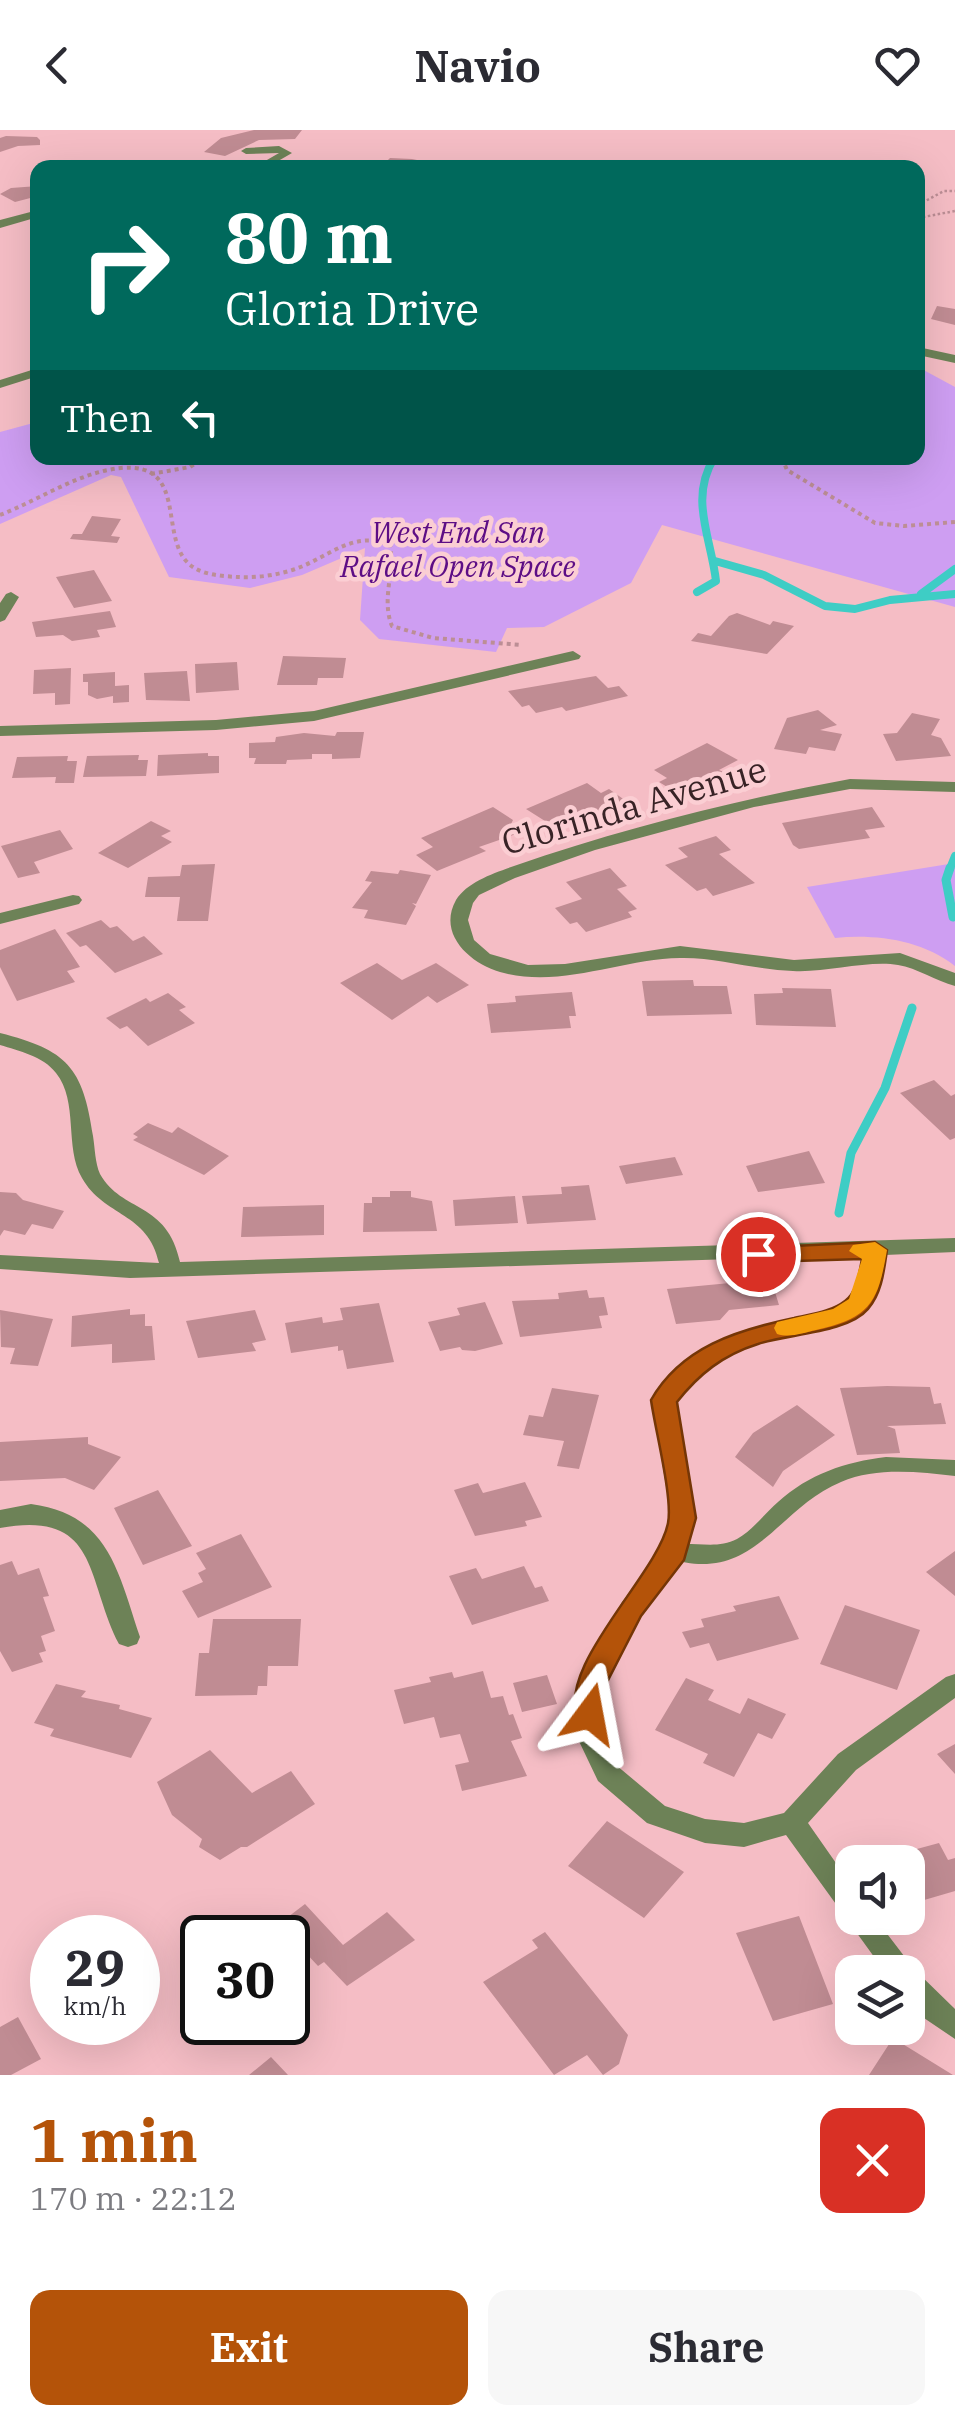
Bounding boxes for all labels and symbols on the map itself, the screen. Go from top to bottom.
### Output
park label: West End San Rafael Open Space [339,512,576,585]
street label: Clorinda Avenue [496,745,771,865]
pin [716,1212,801,1297]
position arrow [538,1662,642,1766]
speed limit sign: 30 [180,1915,310,2045]

